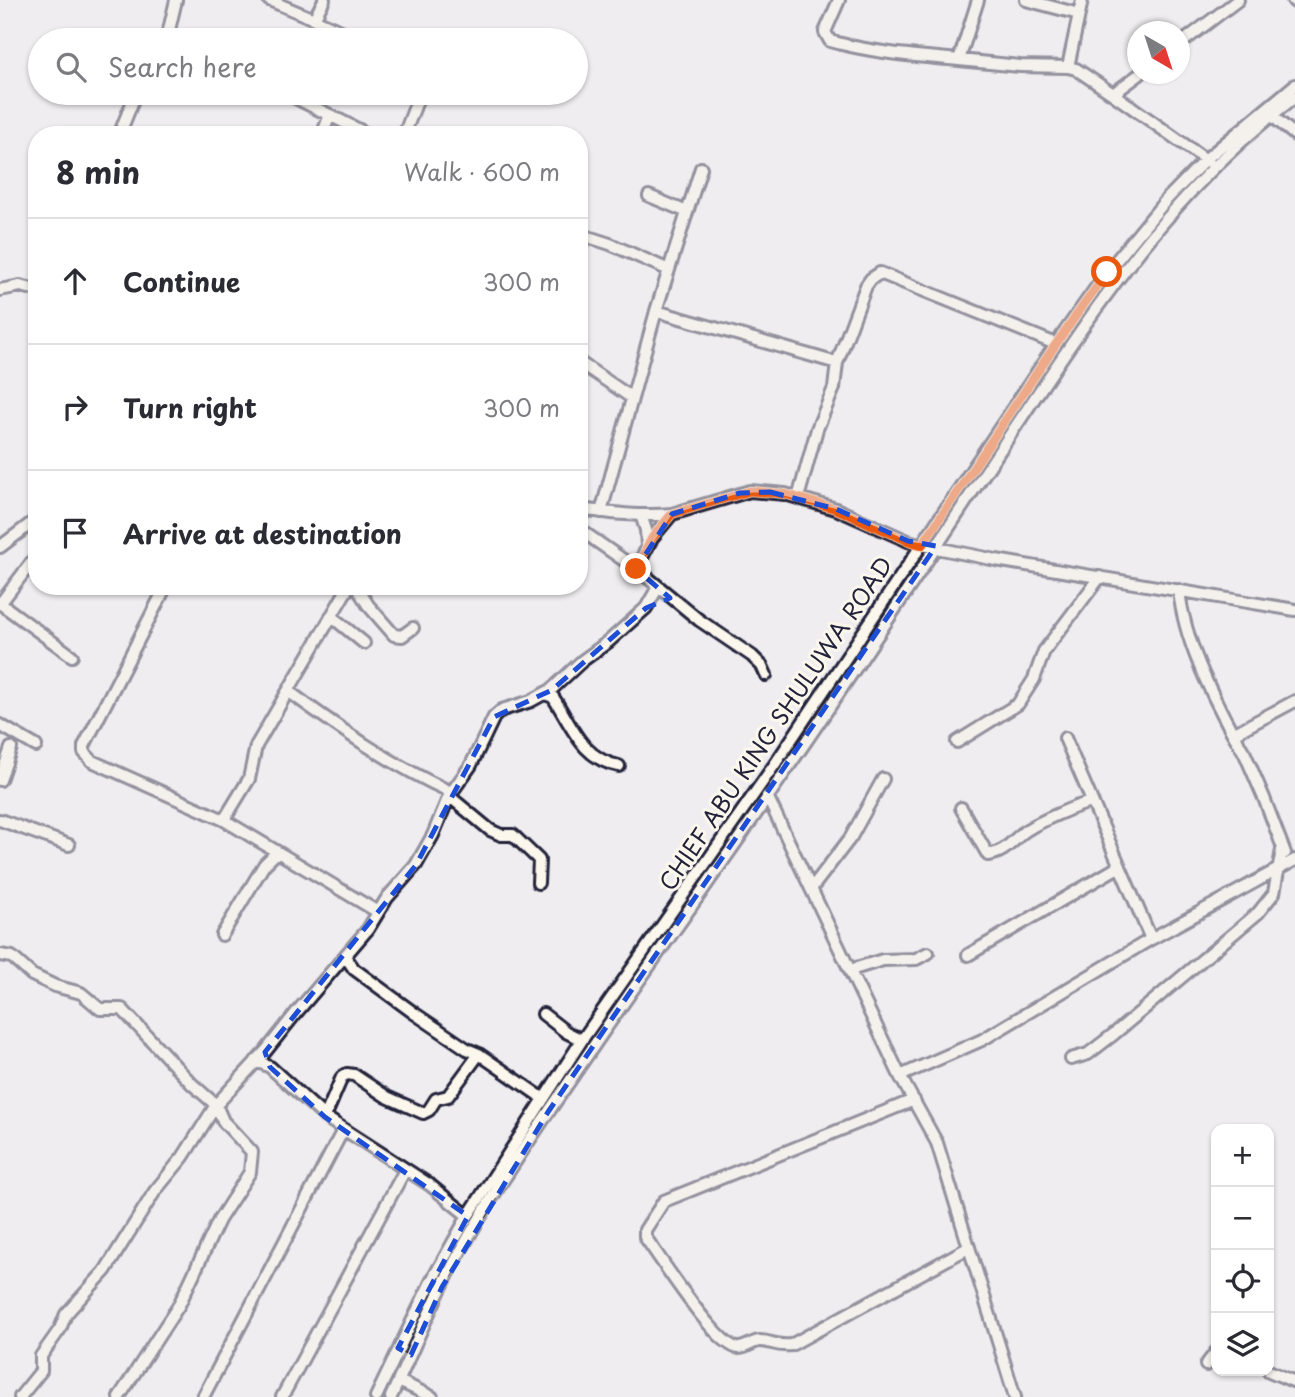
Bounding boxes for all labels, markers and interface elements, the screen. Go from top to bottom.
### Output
north arrow [1127,21,1190,84]
search box [28,28,588,105]
text: Search here [108,47,257,86]
icon: search [52,48,90,86]
text: 8 min [56,149,140,194]
text: Walk · 600 m [404,154,560,189]
route start [1091,256,1122,287]
icon: ahead [56,262,94,300]
text: Continue [123,262,240,301]
text: 300 m [483,264,560,299]
icon: right [56,388,94,426]
text: Turn right [123,388,257,427]
text: 300 m [483,390,560,425]
icon: arrive [56,514,94,552]
text: Arrive at destination [123,514,402,553]
street label: CHIEF ABU KING SHULUWA ROAD [650,549,900,897]
route end [620,553,651,584]
map controls [1211,1124,1274,1376]
button: + [1211,1124,1274,1187]
button: − [1211,1187,1274,1250]
button: locate [1211,1250,1274,1313]
button: layers [1211,1313,1274,1376]

